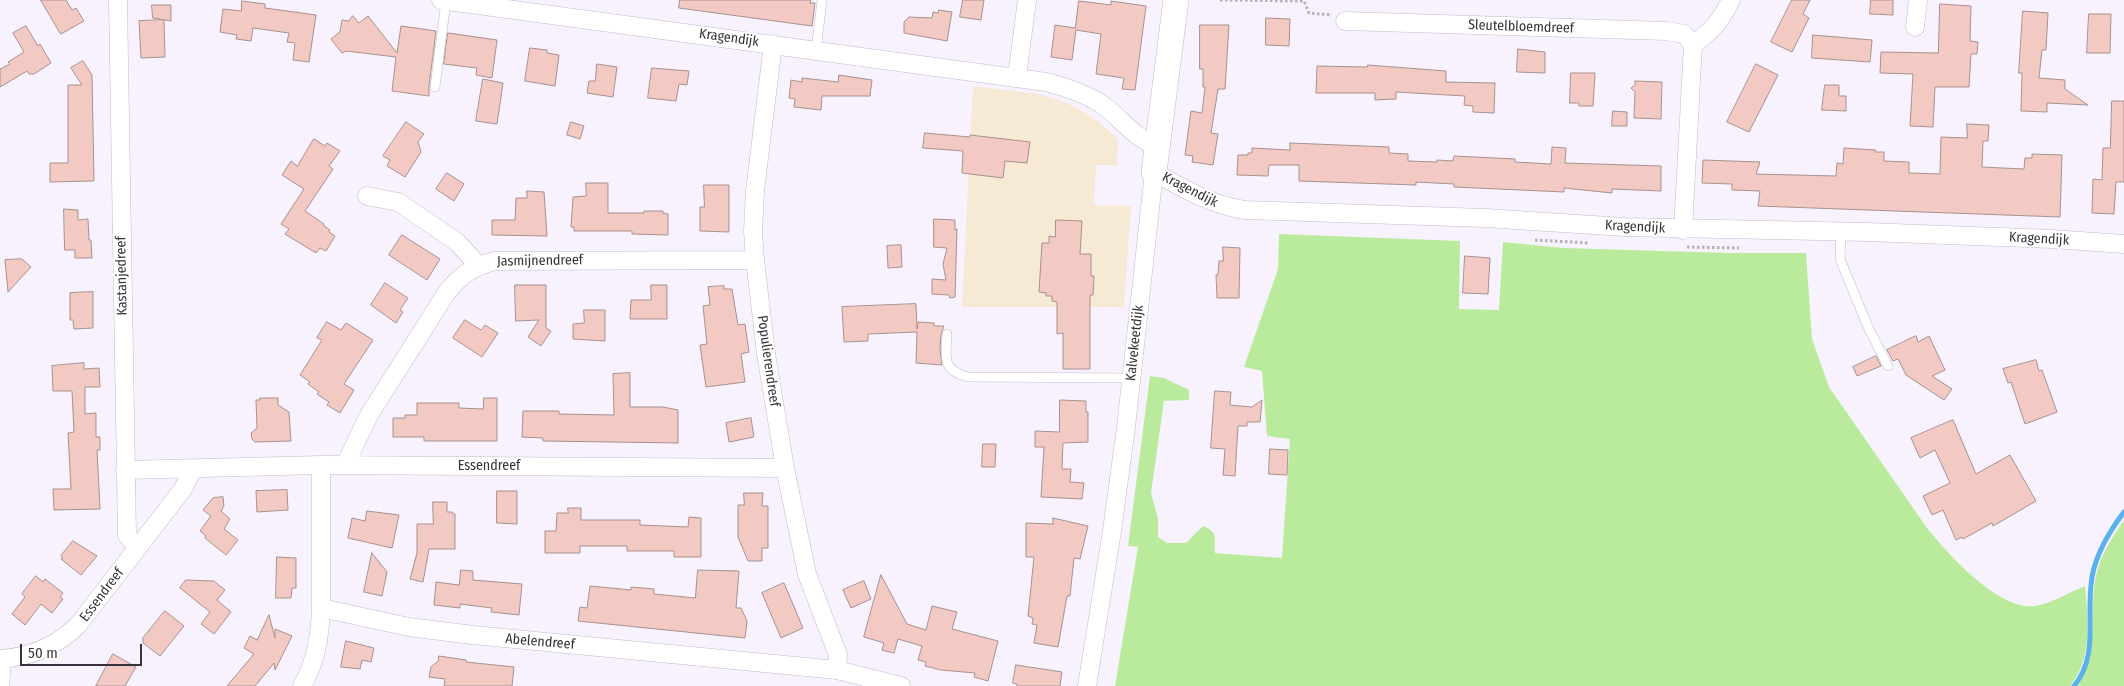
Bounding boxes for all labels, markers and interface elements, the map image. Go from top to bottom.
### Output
street label: Sleutelbloemdreef [1468,17,1574,37]
street label: Kragendijk [698,25,760,51]
street label: Kragendijk [1159,169,1221,211]
street label: Kragendijk [1604,217,1666,237]
street label: Kragendijk [2008,229,2070,249]
street label: Kastanjedreef [113,236,131,316]
street label: Jasmijnendreef [497,252,583,270]
street label: Kalvekeetdijk [1123,304,1147,382]
street label: Populierendreef [753,314,783,408]
street label: Essendreef [458,458,520,474]
street label: Essendreef [76,565,128,625]
street label: Abelendreef [505,631,575,653]
scale bar [22,634,145,666]
text: 50 m [28,644,58,662]

